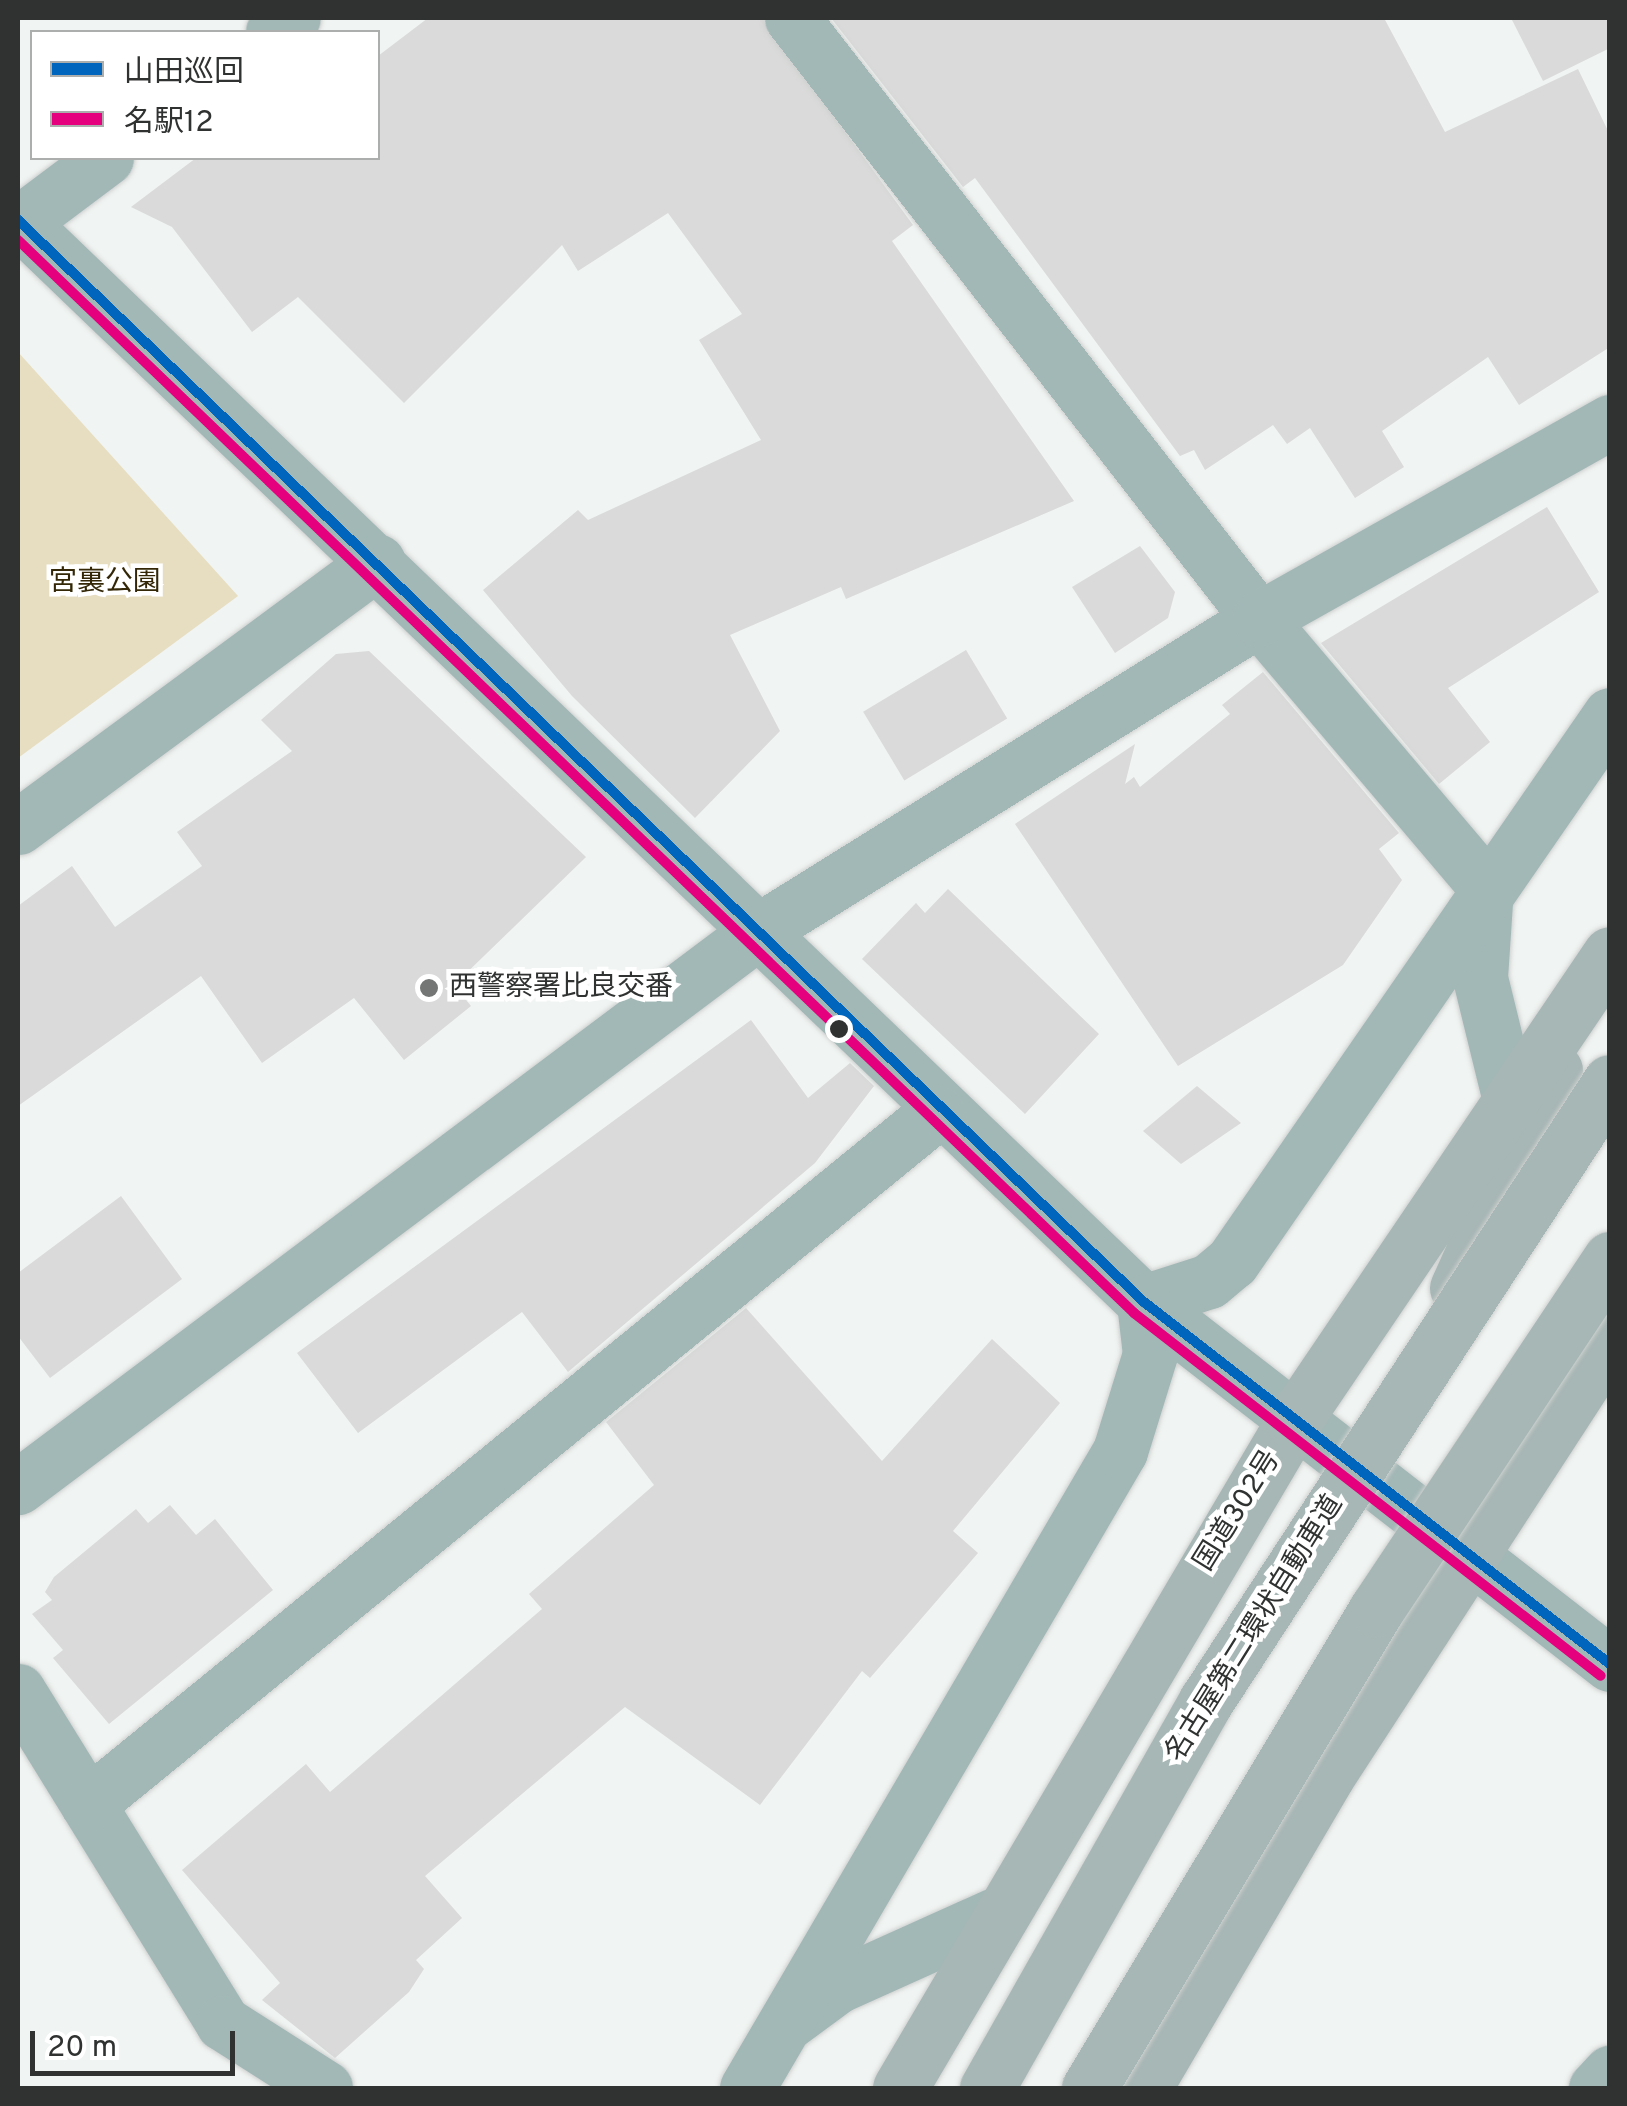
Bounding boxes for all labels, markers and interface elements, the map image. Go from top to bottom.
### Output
legend [30,30,380,160]
text: 山田巡回 [124,55,244,92]
text: 名駅12 [124,105,214,142]
park label: 宮裏公園 [49,566,161,600]
place label: 西警察署比良交番 [449,971,673,1005]
marker: 西警察署比良交番 [418,977,440,999]
unlabelled marker [829,1019,849,1039]
street label: 国道302号 [1188,1445,1288,1577]
street label: 名古屋第二環状自動車道 [1159,1489,1351,1769]
scale bar [35,2011,240,2073]
text: 20 m [47,2030,117,2067]

